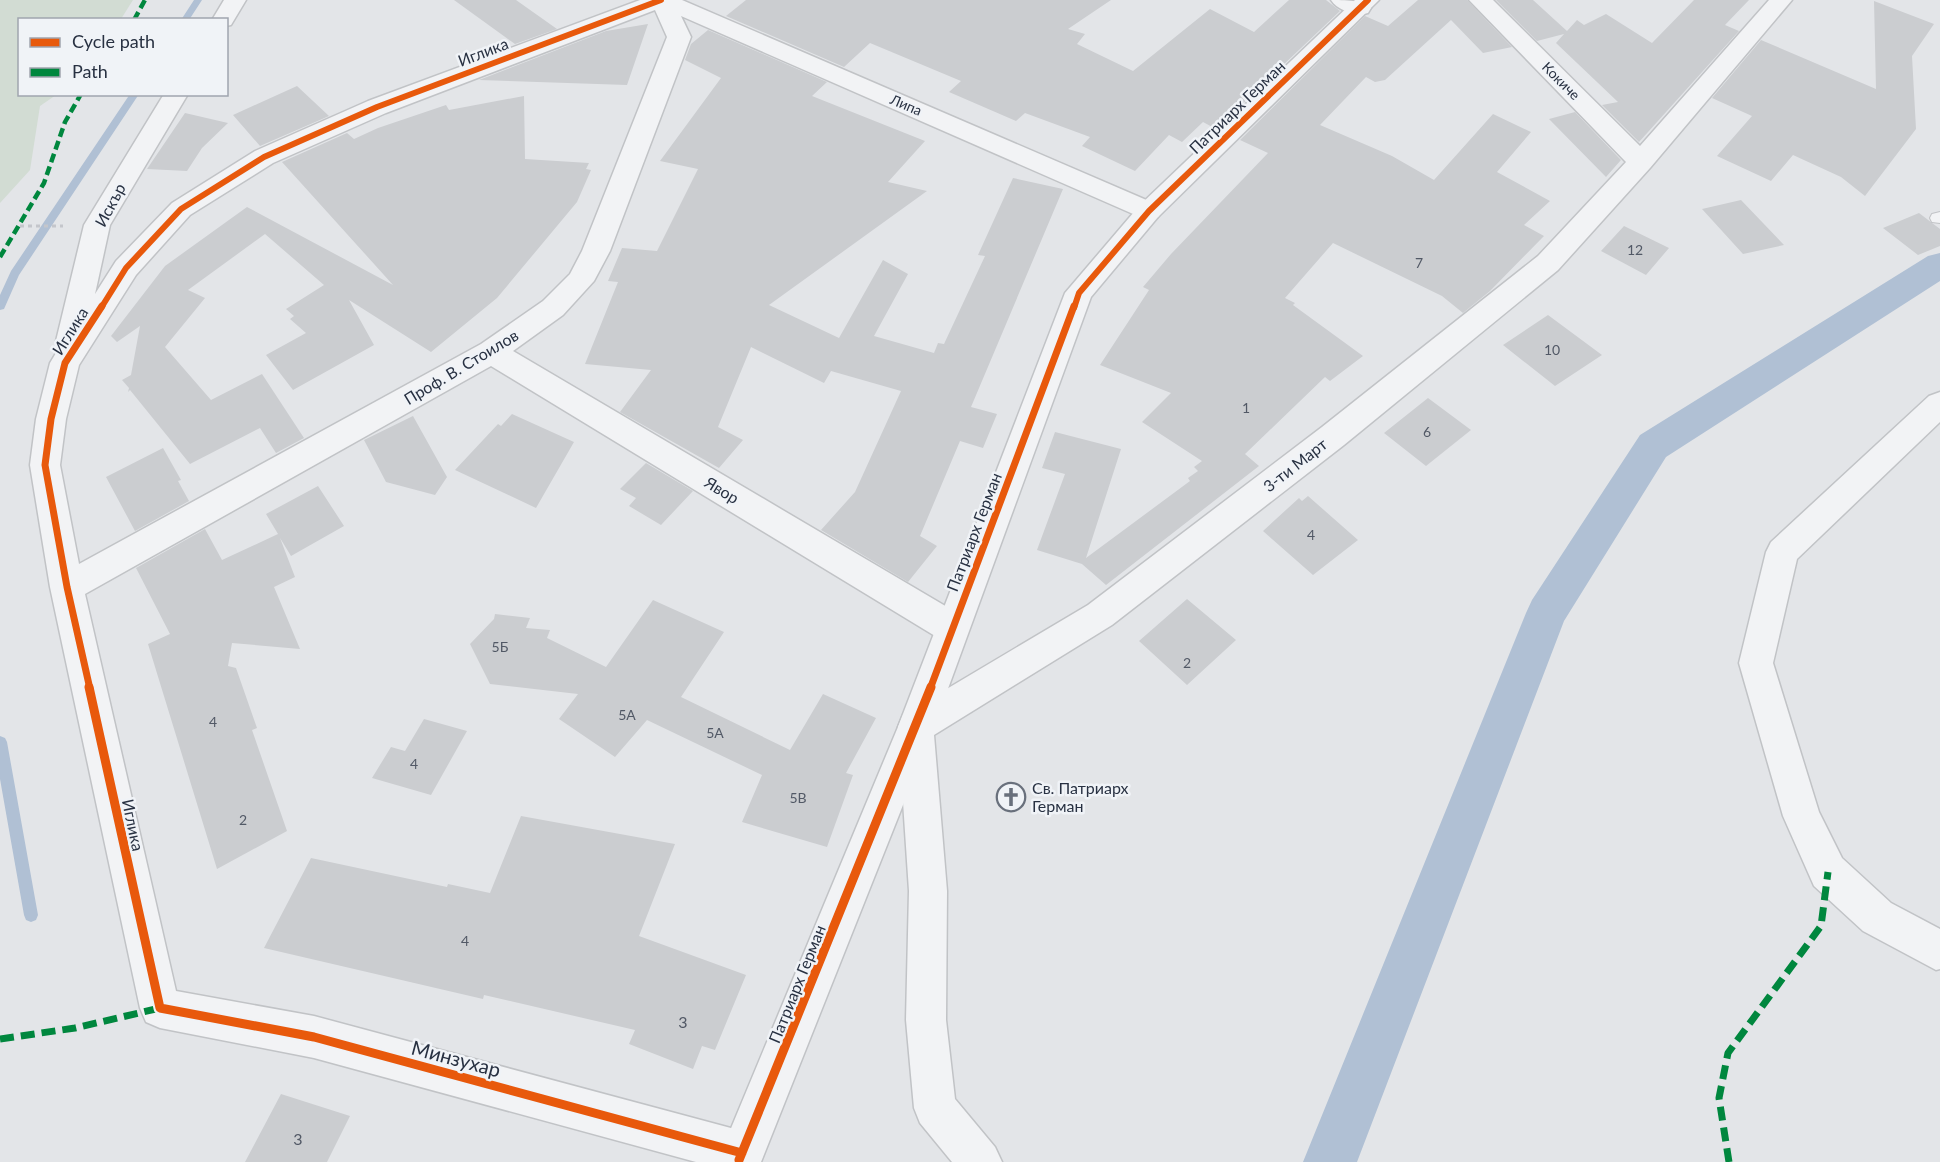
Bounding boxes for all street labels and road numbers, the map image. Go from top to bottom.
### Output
street label: Иглика [455,33,511,70]
street label: Патриарх Герман [1185,56,1288,157]
street label: Кокиче [1539,58,1584,103]
street label: Липа [887,90,925,119]
street label: Искър [90,180,129,230]
street label: Иглика [48,303,92,358]
street label: Проф. В. Стоилов [400,325,521,408]
street label: 3-ти Март [1259,434,1330,495]
street label: Патриарх Герман [942,470,1005,594]
street label: Явор [701,472,743,507]
street label: Иглика [119,797,148,853]
street label: Патриарх Герман [764,922,829,1046]
street label: Минзухар [409,1035,503,1081]

